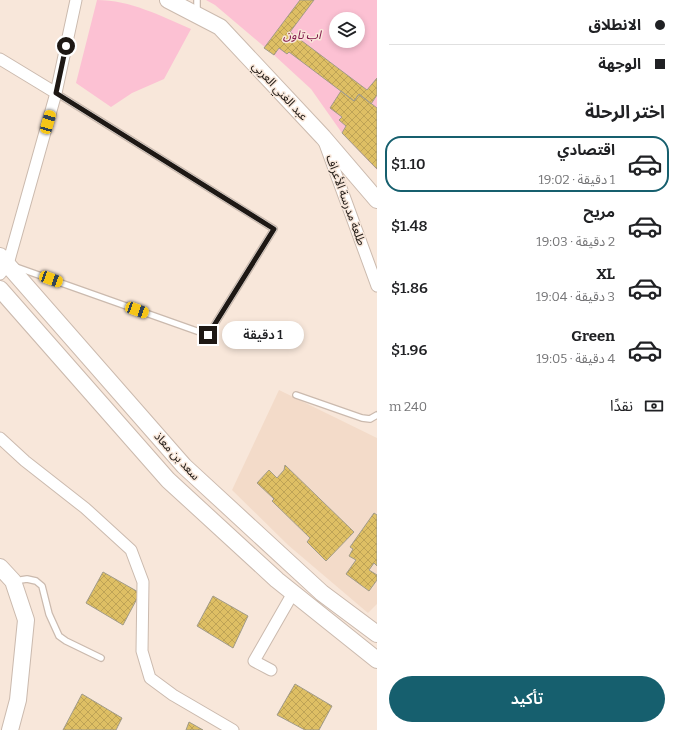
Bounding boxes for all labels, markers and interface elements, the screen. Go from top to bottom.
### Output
map controls [329,12,365,48]
button: layers [329,12,365,48]
text: الانطلاق [589,16,641,34]
park label: اب تاون [283,28,322,42]
route start [57,37,75,55]
text: الوجهة [598,55,641,73]
street label: عبد الغني العربي [247,59,311,125]
text: اختر الرحلة [585,101,665,123]
car [39,109,57,135]
text: اقتصادي [557,141,615,159]
icon: car [627,146,663,182]
street label: طلعة مدرسة الأعراف [323,153,369,247]
text: $1.10 [391,155,425,173]
text: 1 دقيقة · 19:02 [539,172,615,187]
text: مريح [583,203,615,221]
icon: car [627,208,663,244]
text: $1.48 [391,217,428,235]
text: 2 دقيقة · 19:03 [536,234,615,249]
text: XL [596,265,615,283]
car [38,269,64,289]
icon: car [627,270,663,306]
text: $1.86 [391,279,428,297]
text: 3 دقيقة · 19:04 [536,289,615,304]
car [124,300,150,320]
callout: 1 دقيقة [222,321,304,349]
route end [199,326,217,344]
text: 1 دقيقة [243,327,283,342]
text: Green [571,327,615,345]
icon: car [627,332,663,368]
text: $1.96 [391,341,427,359]
text: 4 دقيقة · 19:05 [536,351,615,366]
icon: cash [643,395,665,417]
text: نقدًا [610,397,633,415]
text: 240 m [389,399,427,414]
street label: سعد بن معاذ [151,429,203,483]
button: تأكيد [389,676,665,722]

